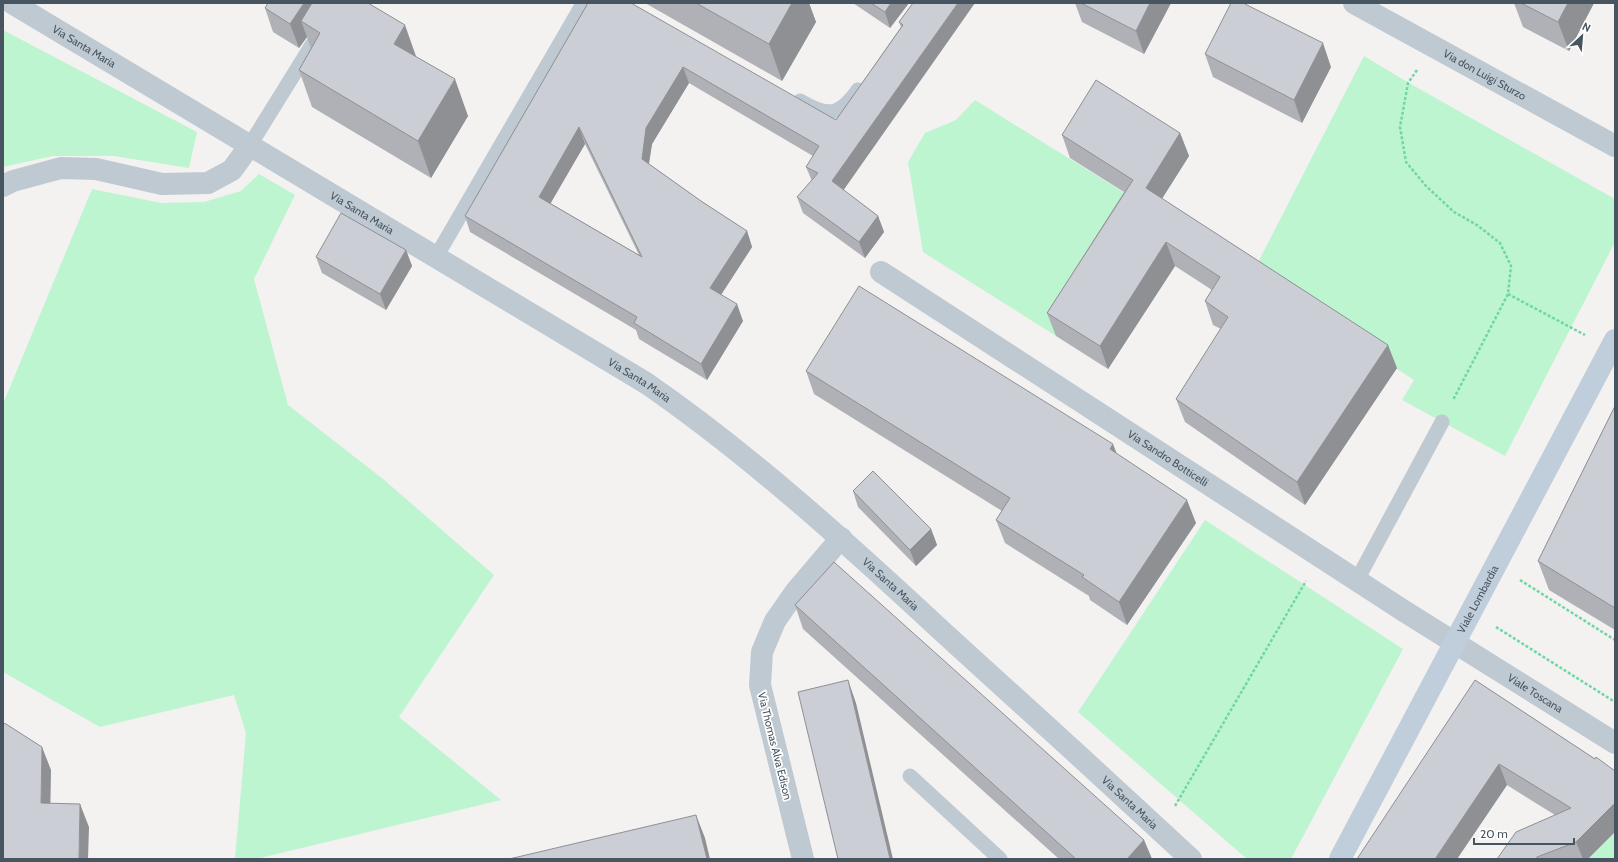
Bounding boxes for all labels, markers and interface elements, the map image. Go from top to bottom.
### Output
north arrow [1562,16,1602,56]
text: N [1580,19,1593,35]
street label: Via Santa Maria [50,22,119,71]
street label: Via don Luigi Sturzo [1441,46,1529,103]
street label: Via Santa Maria [328,188,397,238]
street label: Via Santa Maria [605,355,674,406]
street label: Via Sandro Botticelli [1125,427,1211,489]
street label: Via Santa Maria [859,555,922,614]
street label: Viale Lombardia [1454,562,1502,636]
street label: Viale Toscana [1505,670,1566,716]
street label: Via Thomas Alva Edison [755,691,795,801]
street label: Via Santa Maria [1099,773,1161,832]
scale bar [1474,820,1574,846]
text: 20 m [1480,826,1508,841]

